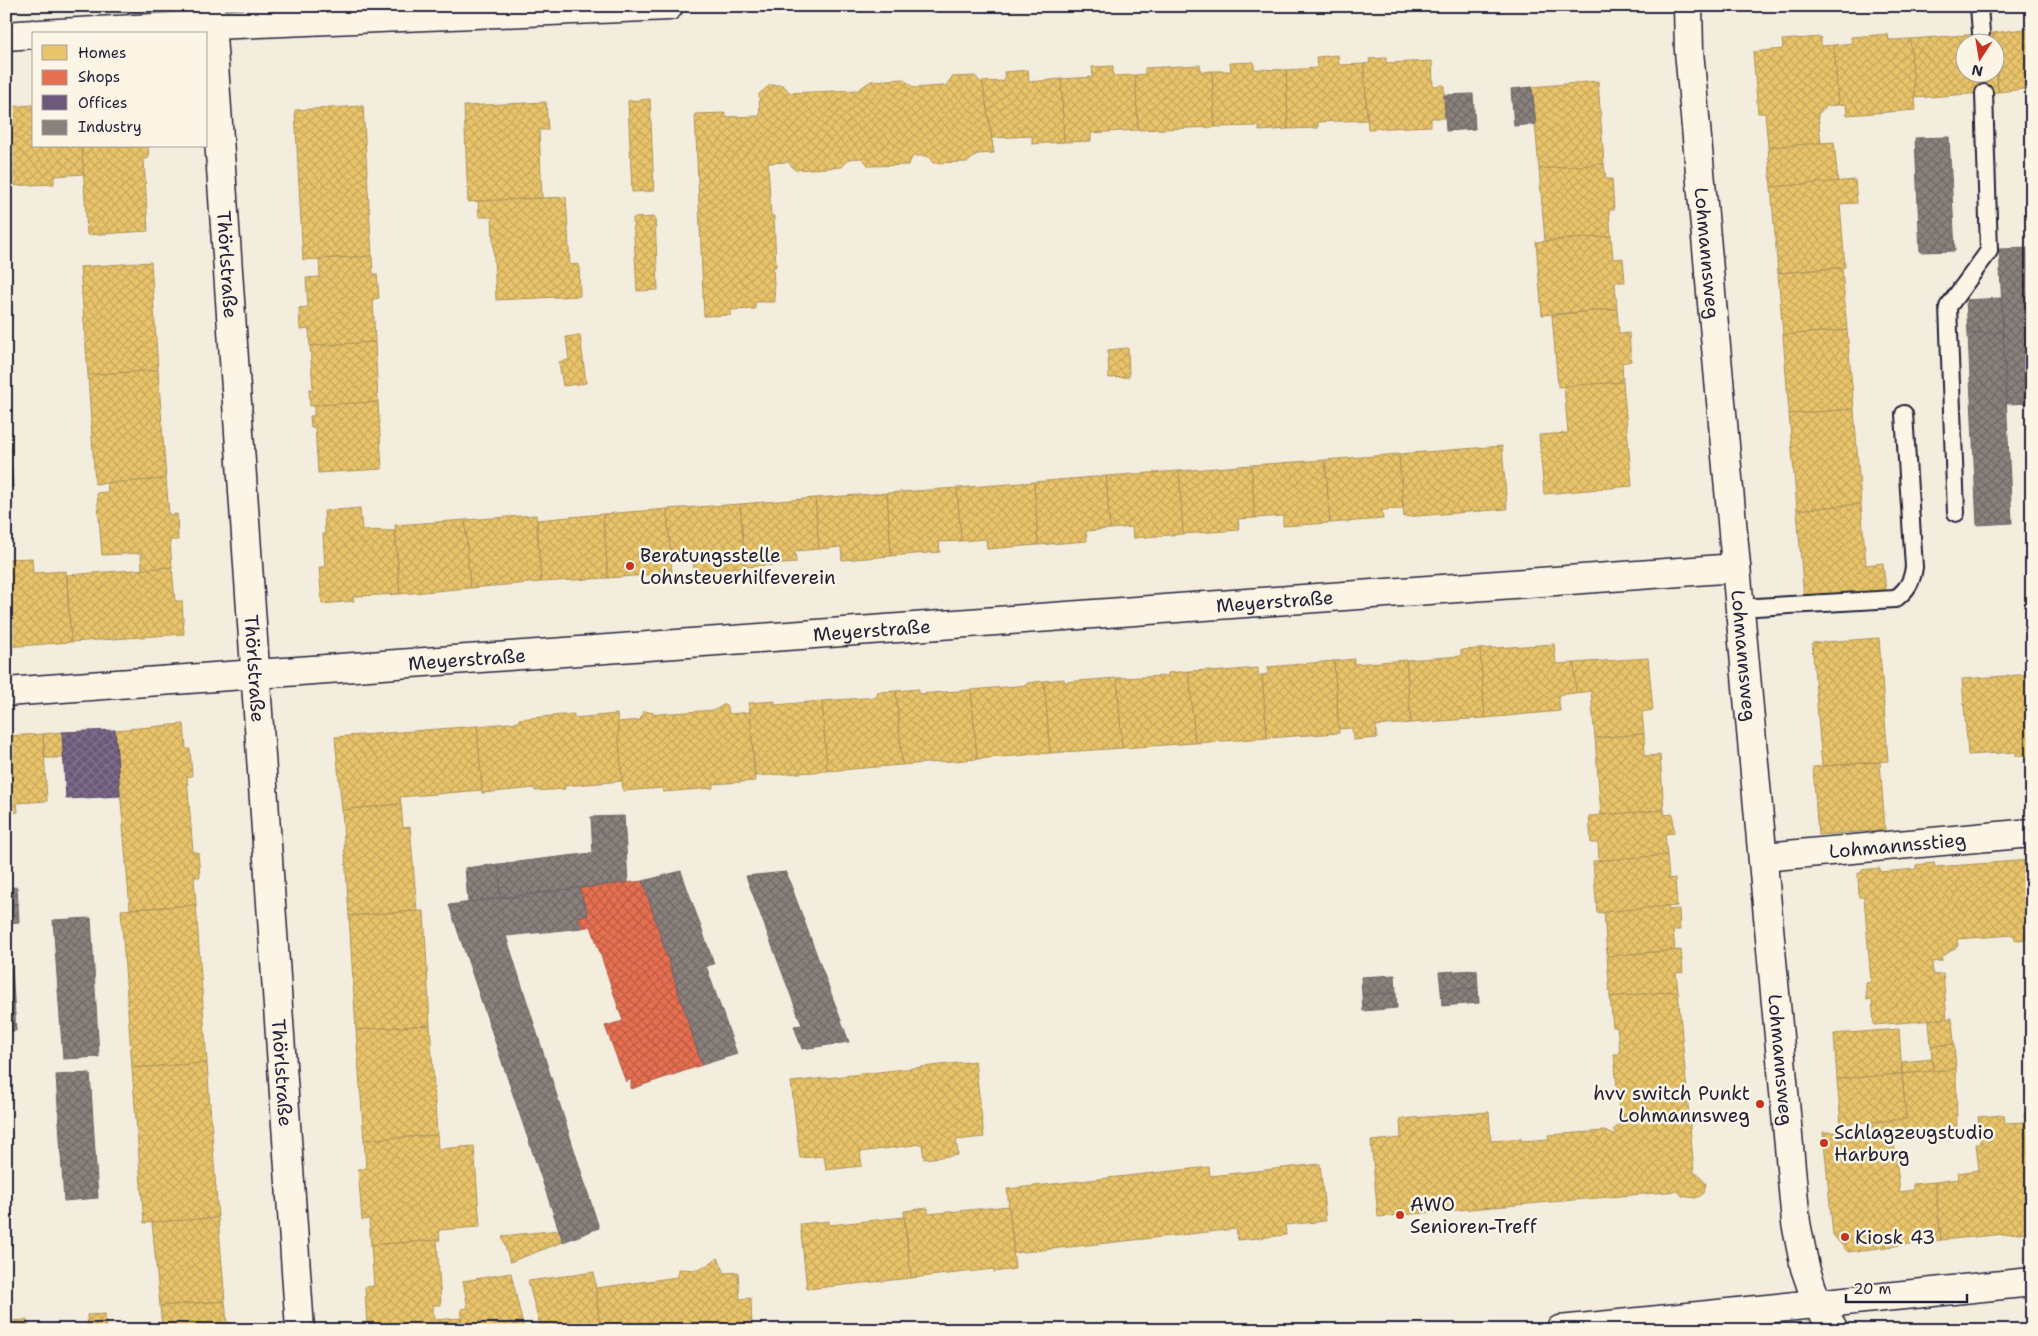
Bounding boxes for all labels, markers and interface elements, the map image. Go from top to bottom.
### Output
legend [32,32,208,148]
north arrow [1956,32,2006,82]
text: Homes [78,43,126,63]
text: N [1970,61,1985,81]
text: Shops [78,67,120,87]
text: Offices [78,93,127,113]
text: Industry [78,117,142,137]
street label: Lohmannsweg [1689,186,1725,320]
street label: Thörlstraße [211,210,243,319]
place label: Beratungsstelle Lohnsteuerhilfeverein [640,543,836,590]
marker: Beratungsstelle Lohnsteuerhilfeverein [624,560,636,572]
street label: Meyerstraße [1215,585,1335,618]
street label: Lohmannsweg [1725,589,1762,722]
street label: Thörlstraße [238,614,271,723]
street label: Meyerstraße [812,614,932,647]
street label: Meyerstraße [407,643,527,676]
street label: Lohmannsstieg [1828,827,1967,864]
street label: Lohmannsweg [1762,993,1799,1127]
street label: Thörlstraße [266,1018,298,1127]
place label: hvv switch Punkt Lohmannsweg [1593,1081,1750,1128]
marker: hvv switch Punkt Lohmannsweg [1754,1098,1766,1110]
place label: Schlagzeugstudio Harburg [1834,1120,1994,1167]
marker: Schlagzeugstudio Harburg [1818,1137,1830,1149]
place label: AWO Senioren-Treff [1410,1192,1538,1239]
marker: AWO Senioren-Treff [1394,1209,1406,1221]
place label: Kiosk 43 [1855,1225,1935,1250]
marker: Kiosk 43 [1839,1231,1851,1243]
scale bar [1846,1271,1967,1303]
text: 20 m [1853,1279,1892,1299]

